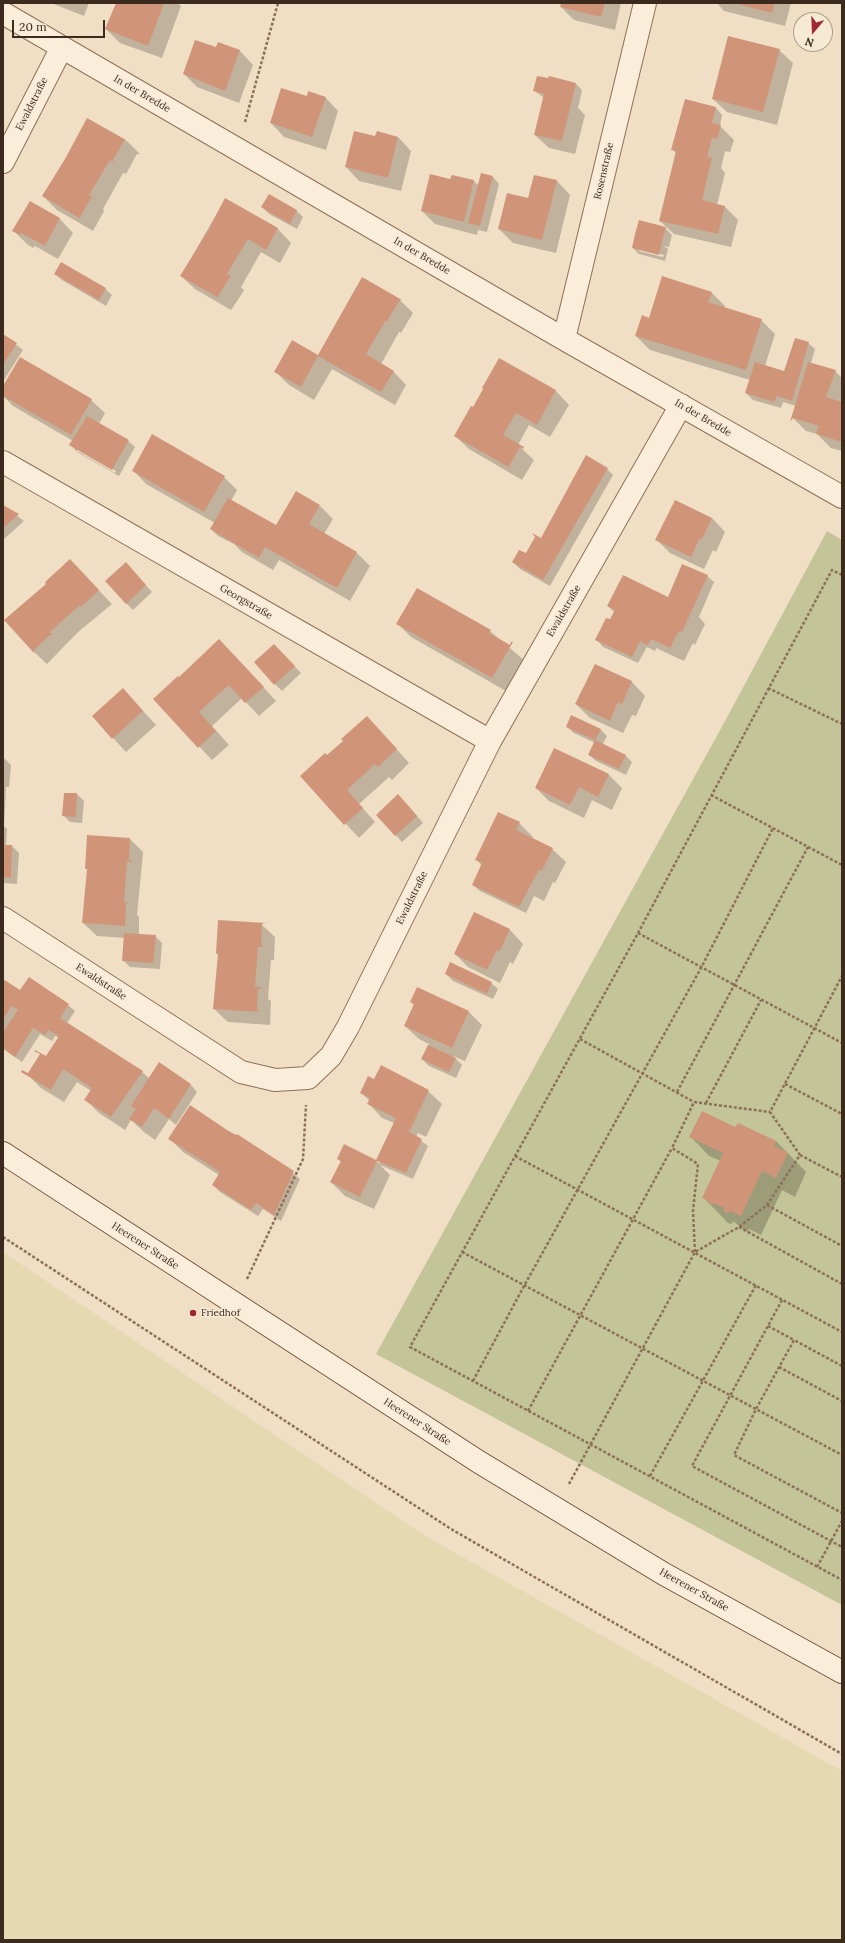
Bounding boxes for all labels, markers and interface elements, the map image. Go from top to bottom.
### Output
scale bar [14,12,107,38]
north arrow [793,12,833,52]
text: 20 m [19,19,47,34]
text: N [803,34,816,50]
street label: In der Bredde [112,73,172,115]
street label: Ewaldstraße [13,75,51,133]
street label: Rosenstraße [592,141,616,201]
street label: In der Bredde [392,235,452,277]
street label: In der Bredde [673,397,733,439]
street label: Georgstraße [218,582,274,622]
street label: Ewaldstraße [544,583,584,639]
street label: Ewaldstraße [394,869,430,927]
street label: Ewaldstraße [73,961,129,1003]
street label: Heerener Straße [109,1220,181,1272]
place label: Friedhof [201,1307,240,1319]
marker: Friedhof [188,1308,198,1318]
street label: Heerener Straße [381,1396,453,1448]
street label: Heerener Straße [657,1566,731,1614]

